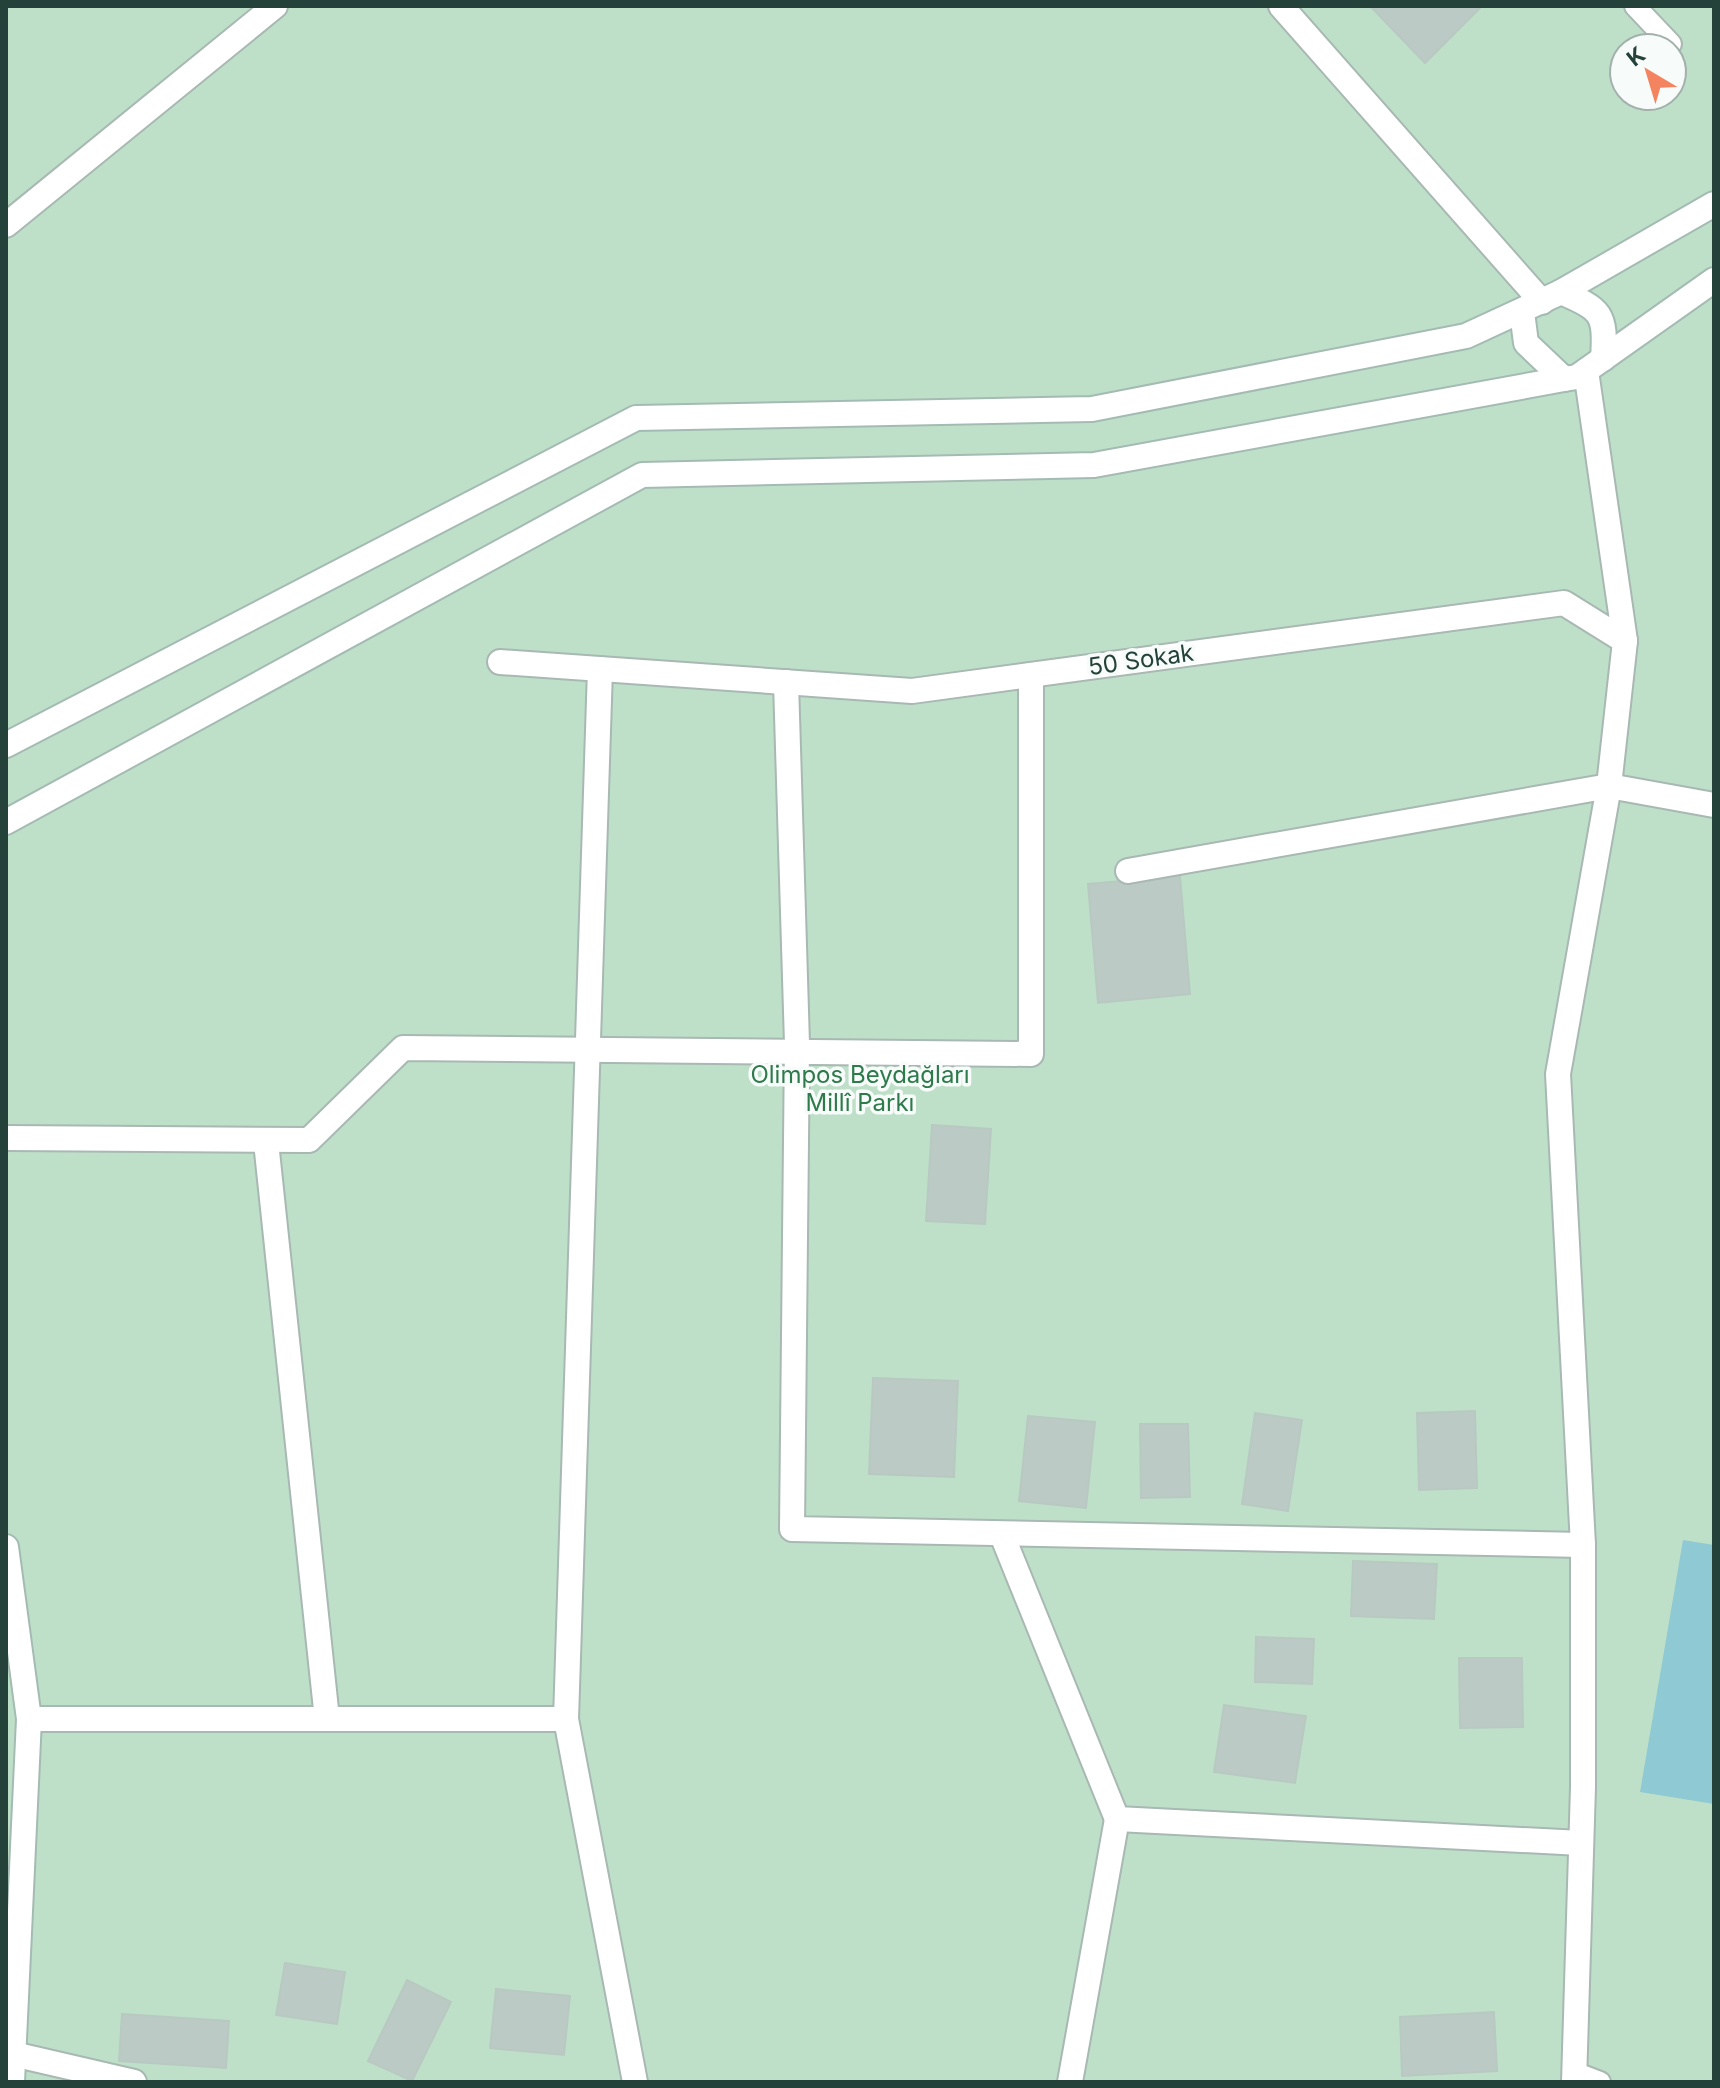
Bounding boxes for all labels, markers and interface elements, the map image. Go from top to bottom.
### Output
north arrow [1608,32,1688,112]
text: K [1621,41,1650,71]
street label: 50 Sokak [1086,638,1195,681]
park label: Olimpos Beydağları Millî Parkı [750,1060,970,1117]

